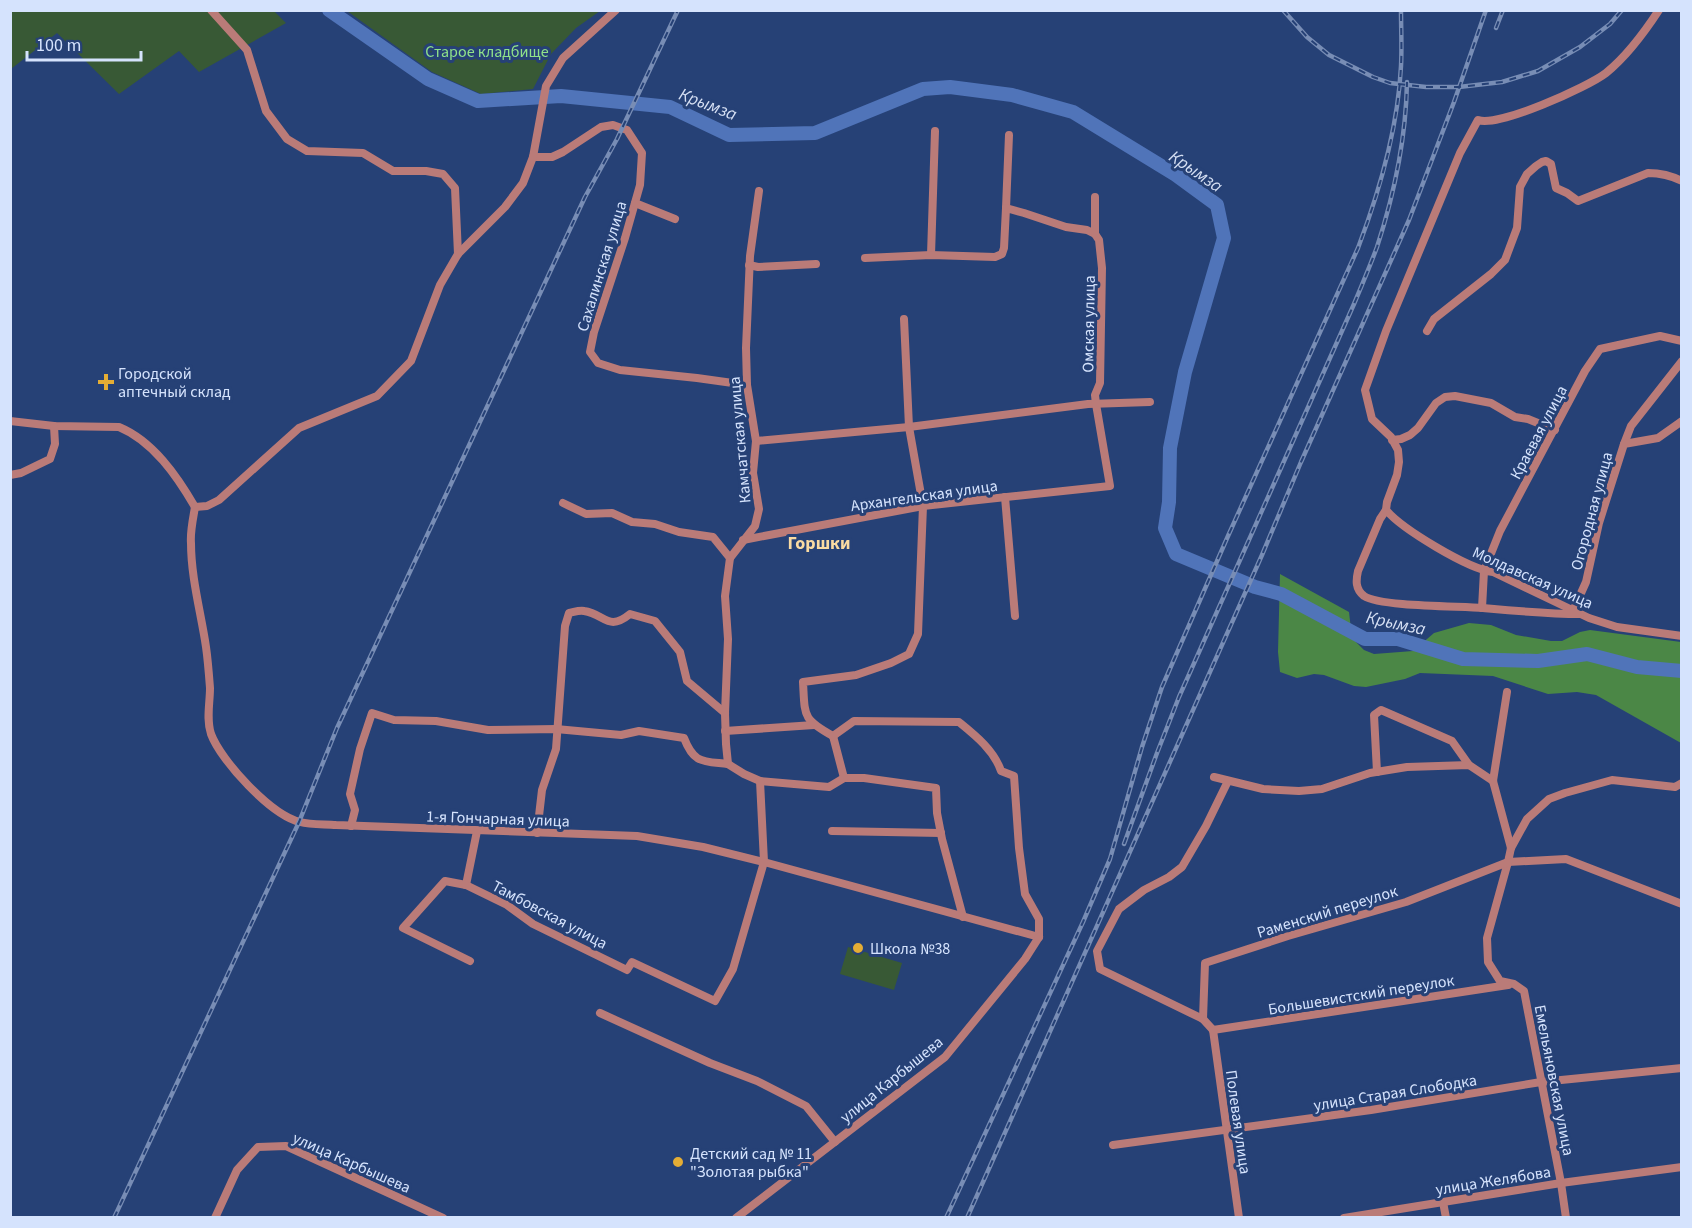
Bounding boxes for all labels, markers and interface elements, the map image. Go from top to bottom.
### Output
scale bar [27,24,141,62]
text: 100 m [36,33,81,58]
park label: Старое кладбище [425,41,549,63]
water label: Крымза [675,82,741,127]
water label: Крымза [1164,144,1228,199]
street label: Сахалинская улица [572,198,632,334]
street label: Омская улица [1077,275,1101,373]
place label: Городской аптечный склад [118,363,231,403]
marker: Городской аптечный склад [99,375,113,389]
street label: Камчатская улица [723,376,756,504]
street label: Краевая улица [1505,382,1573,483]
street label: Огородная улица [1566,450,1618,573]
street label: Архангельская улица [849,475,999,517]
district label: Горшки [788,531,850,556]
street label: Молдавская улица [1469,541,1596,614]
water label: Крымза [1364,605,1428,642]
street label: 1-я Гончарная улица [426,805,570,833]
street label: Тамбовская улица [488,875,611,955]
street label: Раменский переулок [1254,880,1400,944]
place label: Школа №38 [870,938,950,960]
marker: Школа №38 [851,941,865,955]
street label: Большевистский переулок [1266,969,1456,1021]
street label: Емельяновская улица [1529,1003,1579,1157]
street label: улица Карбышева [835,1031,948,1128]
street label: Полевая улица [1220,1069,1256,1176]
street label: улица Старая Слободка [1312,1069,1478,1117]
street label: улица Карбышева [289,1127,414,1199]
place label: Детский сад № 11 "Золотая рыбка" [690,1143,812,1183]
marker: Детский сад № 11 "Золотая рыбка" [671,1155,685,1169]
street label: улица Желябова [1434,1161,1552,1201]

